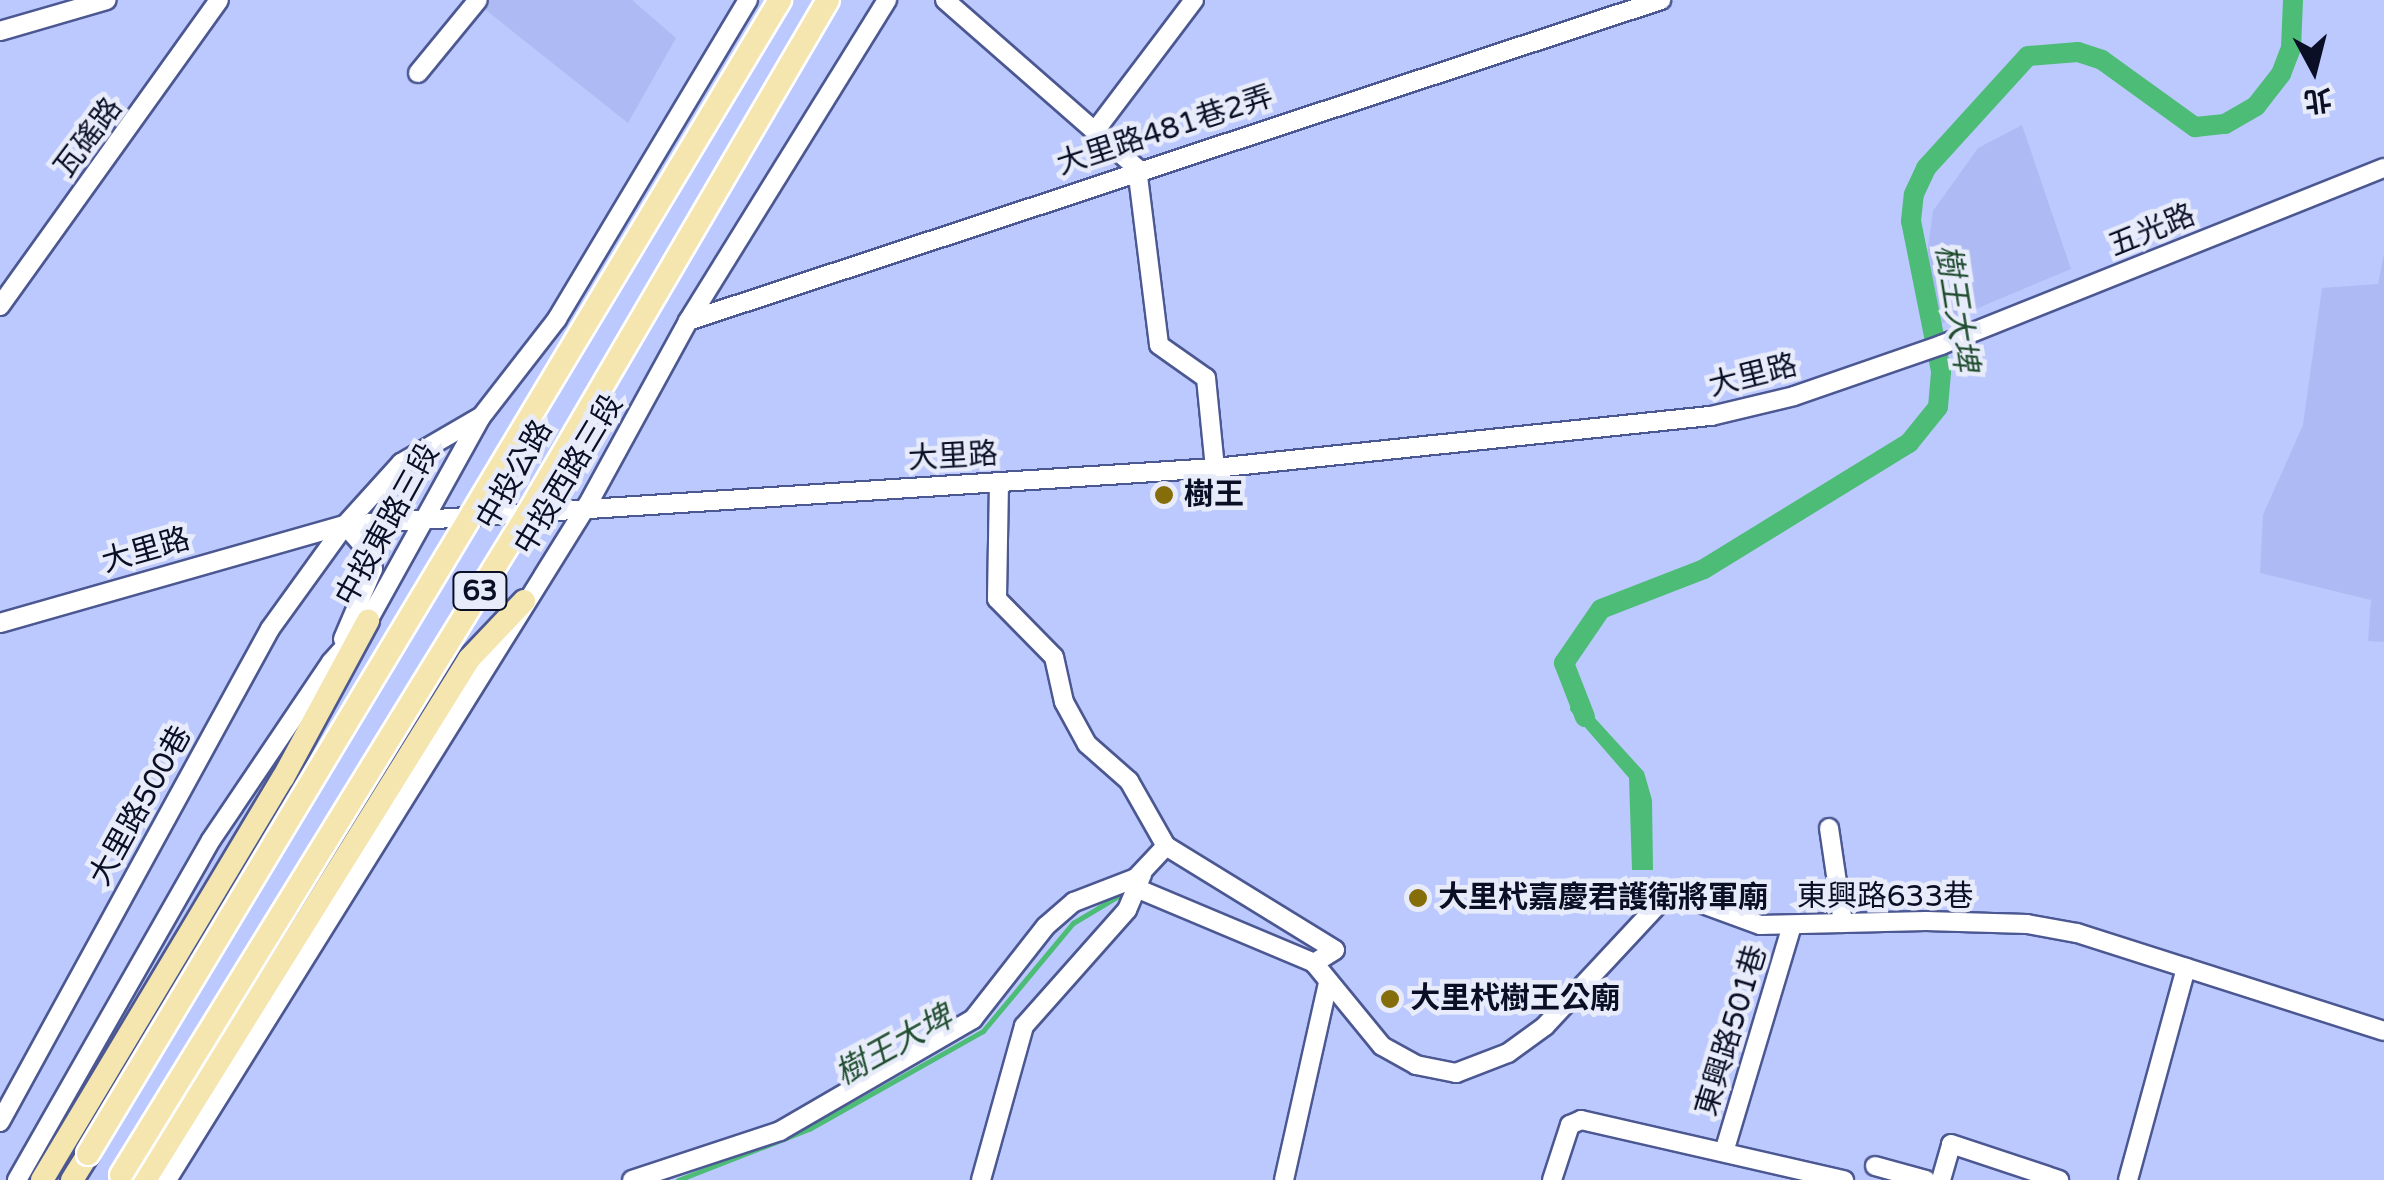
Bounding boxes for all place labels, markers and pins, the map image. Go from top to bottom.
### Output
place label: 樹王 [1184,477,1244,513]
marker: 樹王 [1153,484,1175,506]
place label: 大里杙嘉慶君護衛將軍廟 [1438,880,1768,916]
marker: 大里杙嘉慶君護衛將軍廟 [1407,887,1429,909]
place label: 大里杙樹王公廟 [1410,981,1620,1017]
marker: 大里杙樹王公廟 [1379,988,1401,1010]

